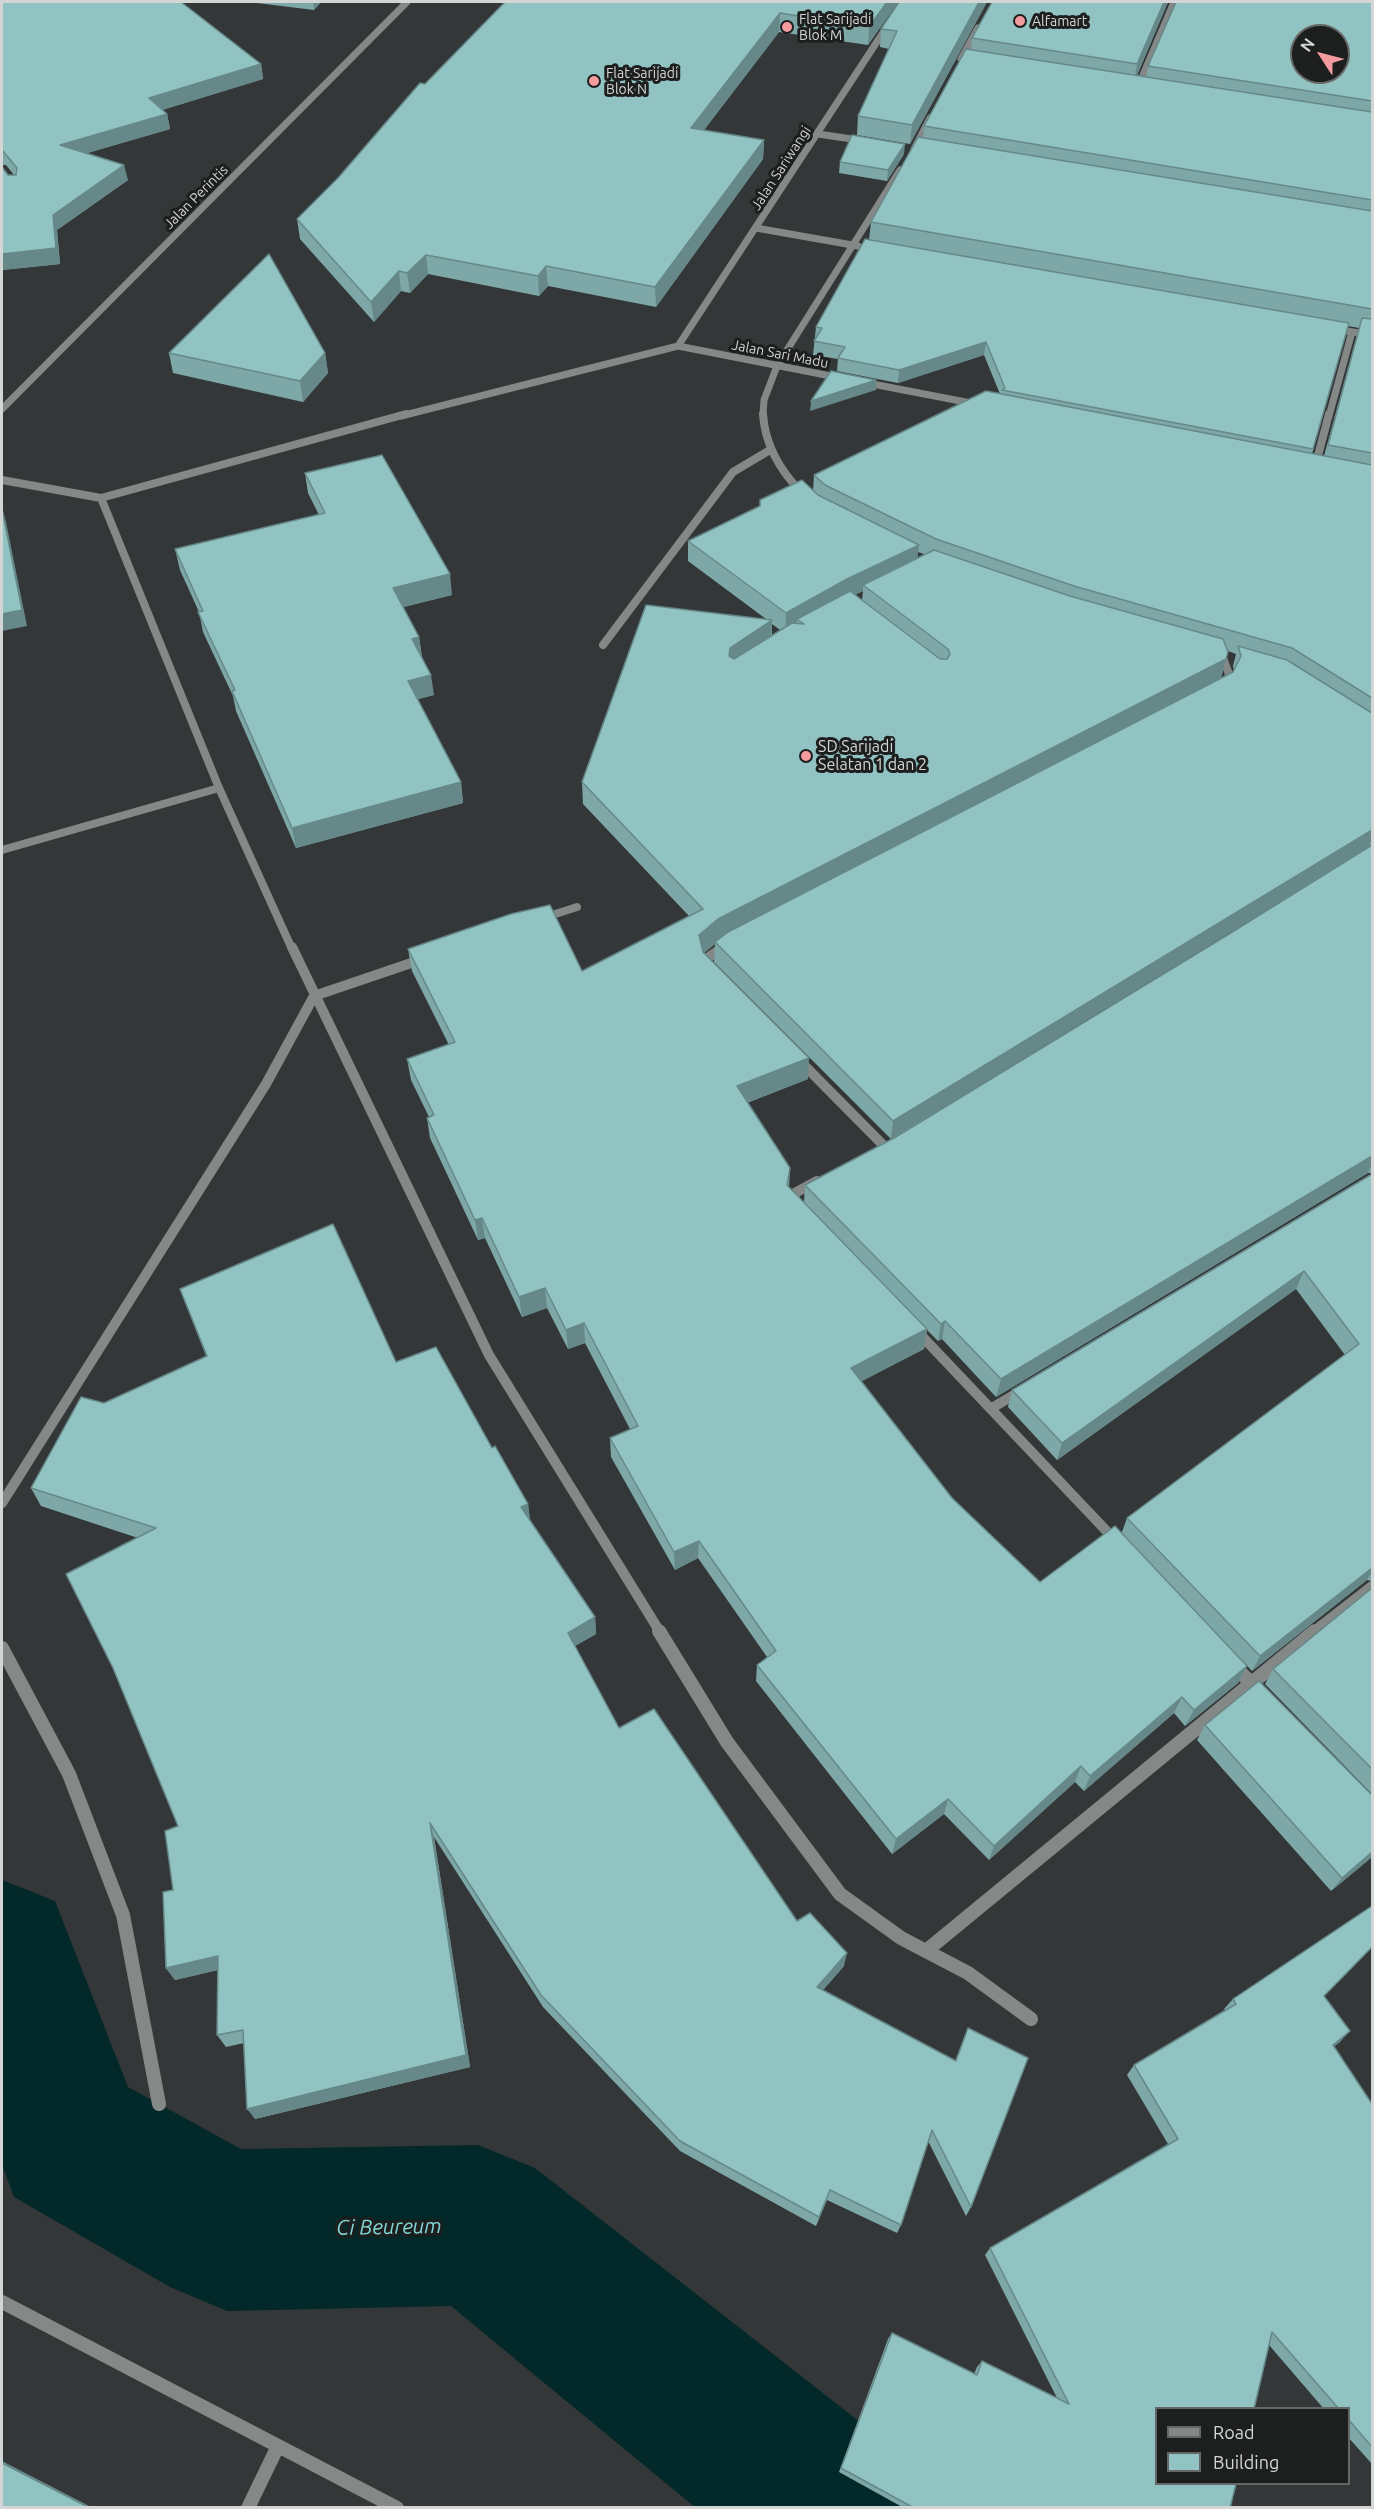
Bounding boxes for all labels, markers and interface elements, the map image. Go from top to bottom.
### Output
place label: Flat Sarijadi Blok M [799,11,871,44]
place label: Alfamart [1032,13,1087,29]
marker: Alfamart [1013,14,1027,28]
marker: Flat Sarijadi Blok M [780,20,794,34]
north arrow [1290,24,1350,84]
text: N [1296,34,1318,55]
place label: Flat Sarijadi Blok N [606,65,678,98]
marker: Flat Sarijadi Blok N [587,74,601,88]
street label: Jalan Sariwangi [748,123,814,213]
street label: Jalan Perintis [160,161,232,233]
street label: Jalan Sari Madu [730,336,830,372]
place label: SD Sarijadi Selatan 1 dan 2 [818,737,927,775]
marker: SD Sarijadi Selatan 1 dan 2 [799,749,813,763]
water label: Ci Beureum [336,2213,442,2241]
legend [1155,2407,1350,2485]
text: Road [1213,2422,1255,2442]
text: Building [1213,2452,1279,2472]

